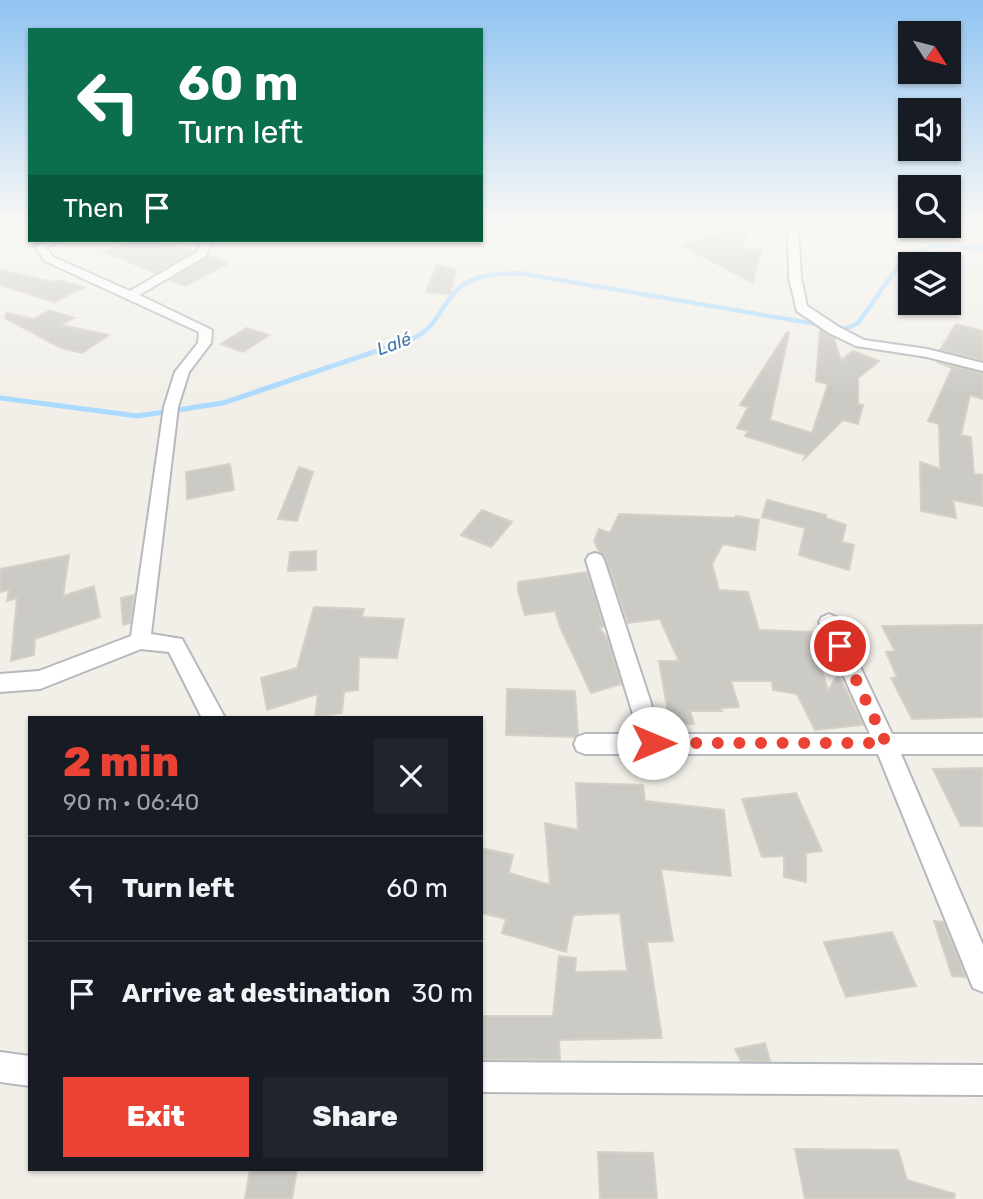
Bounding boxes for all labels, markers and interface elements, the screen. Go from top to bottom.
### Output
north arrow [898,21,961,84]
map controls [898,21,961,315]
text: 60 m [178,54,299,112]
icon: left [63,56,154,147]
button: sound [898,98,961,161]
text: Turn left [178,113,303,151]
button: search [898,175,961,238]
icon: arrive [138,189,176,227]
text: Then [63,193,124,224]
button: layers [898,252,961,315]
water label: Lalé [374,328,414,360]
pin [810,616,870,676]
icon: arrive [821,627,859,665]
position arrow [616,706,690,780]
text: 2 min [63,737,179,787]
button: close [374,739,448,813]
text: 90 m · 06:40 [63,788,199,816]
icon: left [63,870,101,908]
text: Turn left [122,873,234,904]
text: 60 m [386,873,448,904]
icon: arrive [63,975,101,1013]
text: Arrive at destination [122,978,390,1009]
text: 30 m [411,978,473,1009]
button: Exit [63,1077,249,1157]
button: Share [263,1077,448,1157]

